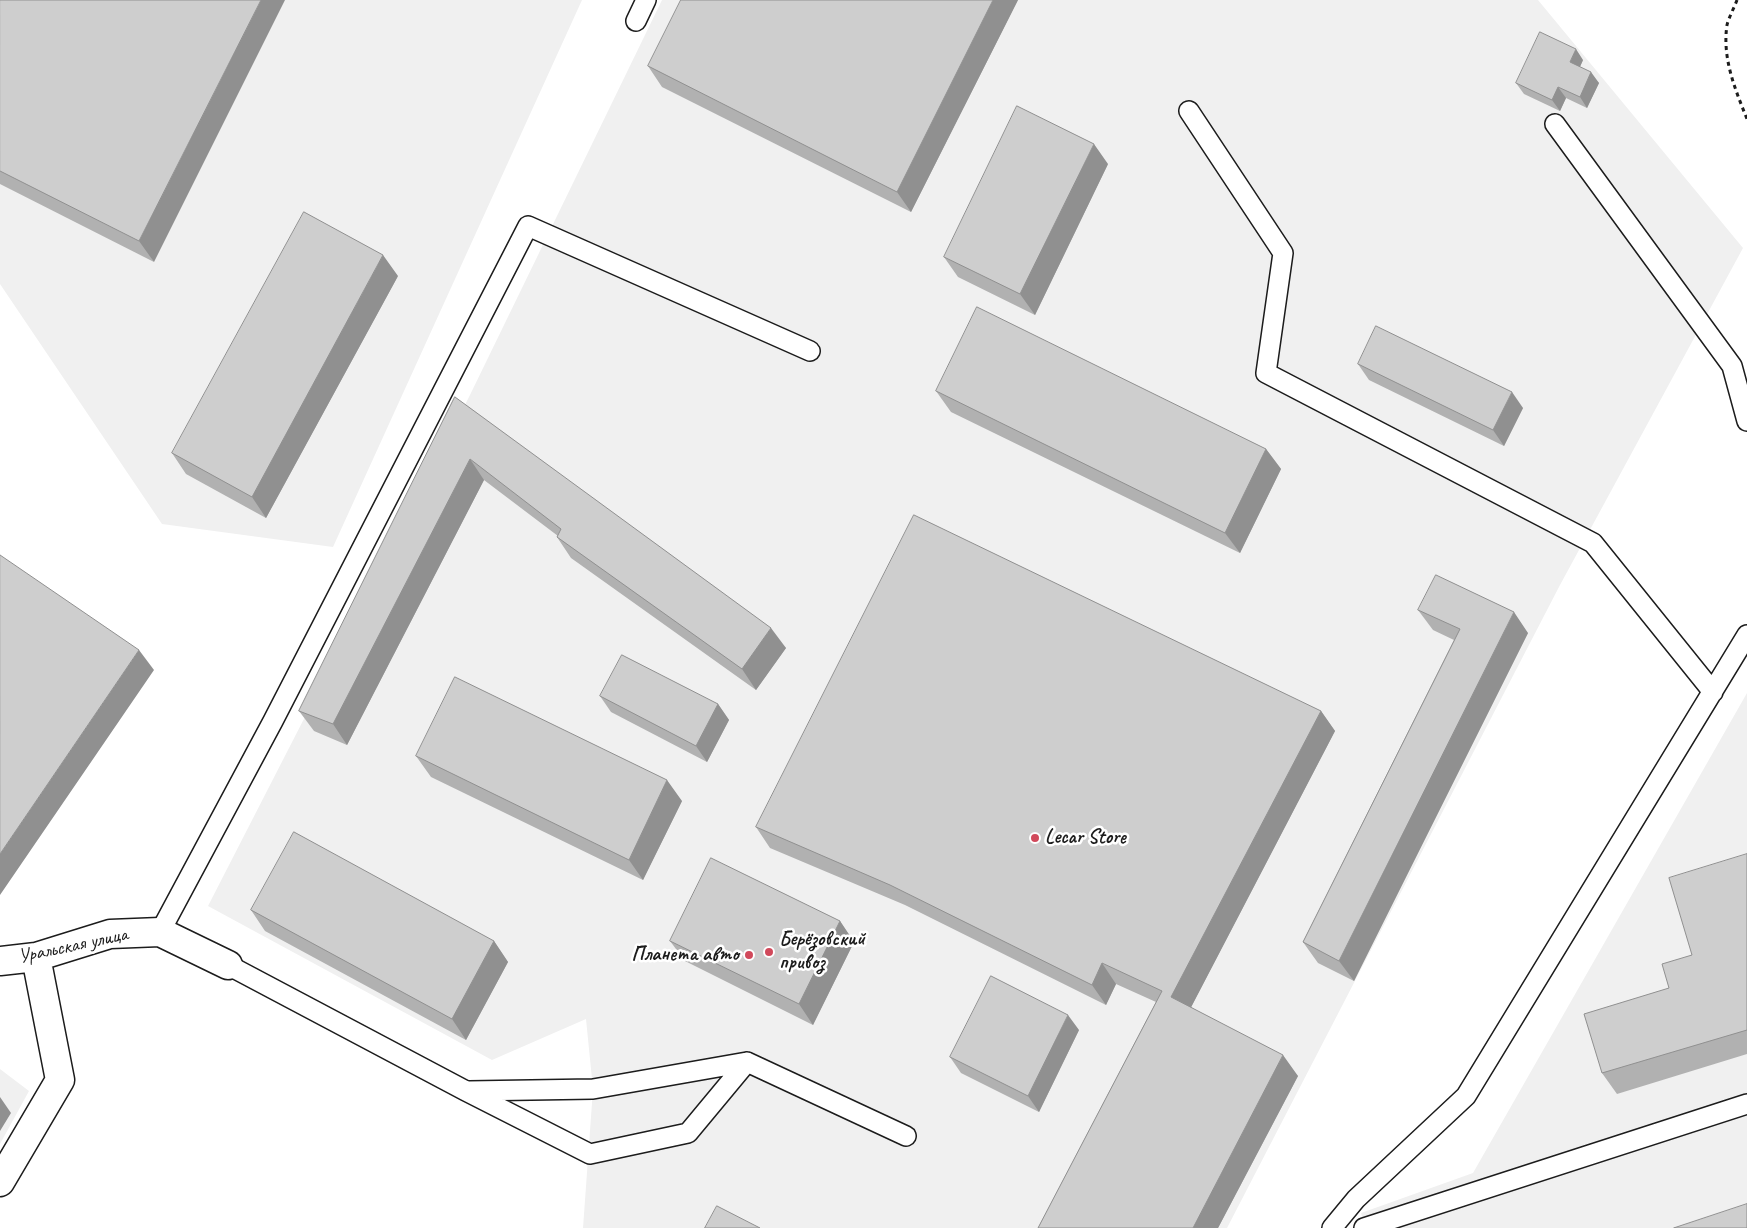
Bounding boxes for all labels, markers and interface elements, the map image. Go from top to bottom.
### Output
place label: Lecar Store [1045,826,1126,850]
marker: Lecar Store [1029,832,1041,844]
street label: Уральская улица [16,923,130,969]
place label: Берёзовский привоз [779,928,865,975]
place label: Планета авто [632,943,739,967]
marker: Берёзовский привоз [763,946,775,958]
marker: Планета авто [743,949,755,961]

